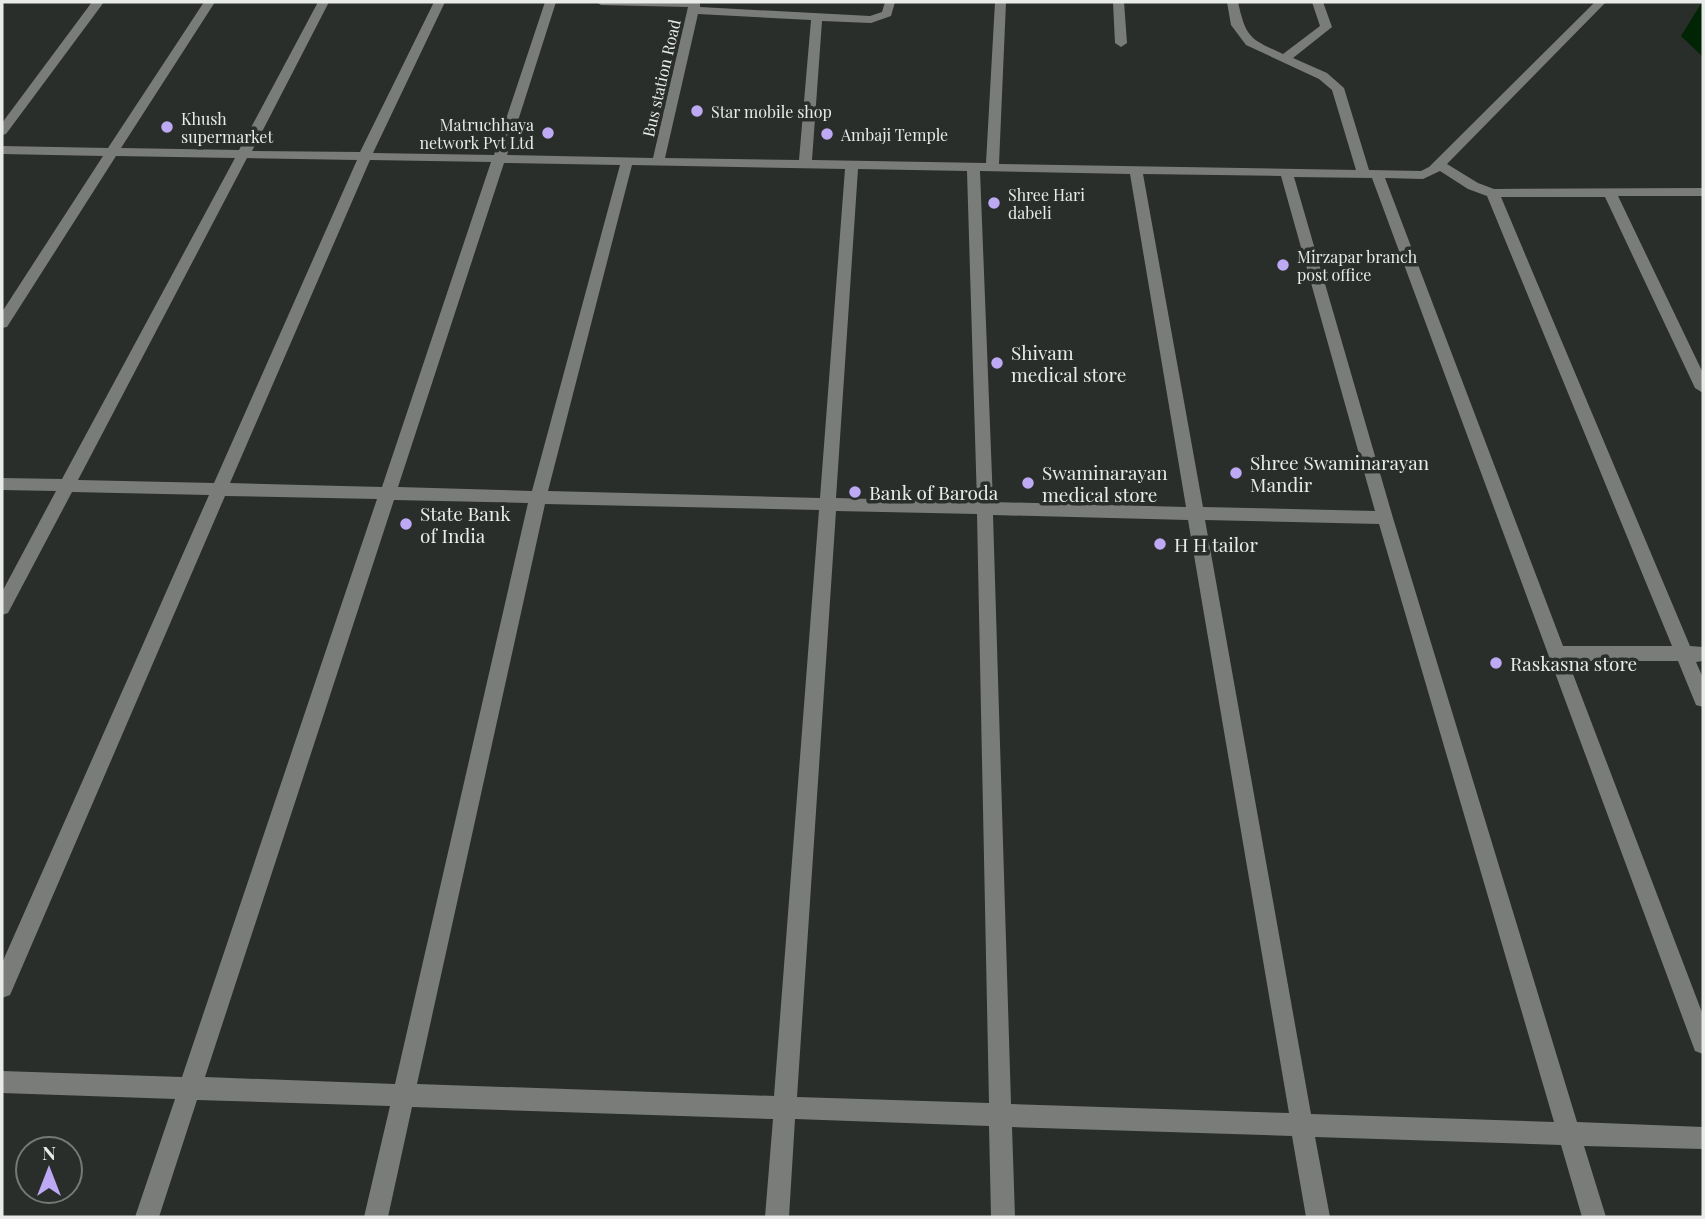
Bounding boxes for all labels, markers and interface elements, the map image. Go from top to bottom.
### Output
street label: Bus station Road [637,17,685,139]
place label: Star mobile shop [711,101,832,122]
marker: Star mobile shop [689,103,705,119]
place label: Khush supermarket [181,108,273,147]
place label: Matruchhaya network Pvt Ltd [419,114,534,153]
marker: Khush supermarket [159,119,175,135]
place label: Ambaji Temple [840,124,948,145]
marker: Matruchhaya network Pvt Ltd [540,125,556,141]
marker: Ambaji Temple [819,126,835,142]
place label: Shree Hari dabeli [1008,184,1085,223]
marker: Shree Hari dabeli [986,195,1002,211]
place label: Mirzapar branch post office [1297,246,1418,285]
marker: Mirzapar branch post office [1275,257,1291,273]
place label: Shivam medical store [1011,339,1126,387]
marker: Shivam medical store [989,355,1005,371]
place label: Shree Swaminarayan Mandir [1250,449,1430,497]
place label: Swaminarayan medical store [1042,459,1168,507]
marker: Shree Swaminarayan Mandir [1228,465,1244,481]
marker: Swaminarayan medical store [1020,475,1036,491]
place label: Bank of Baroda [869,479,999,505]
marker: Bank of Baroda [847,484,863,500]
place label: State Bank of India [420,500,511,548]
marker: State Bank of India [398,516,414,532]
place label: H H tailor [1174,531,1258,557]
marker: H H tailor [1152,536,1168,552]
place label: Raskasna store [1510,650,1637,676]
marker: Raskasna store [1488,655,1504,671]
north arrow [14,1135,84,1205]
text: N [42,1139,56,1165]

